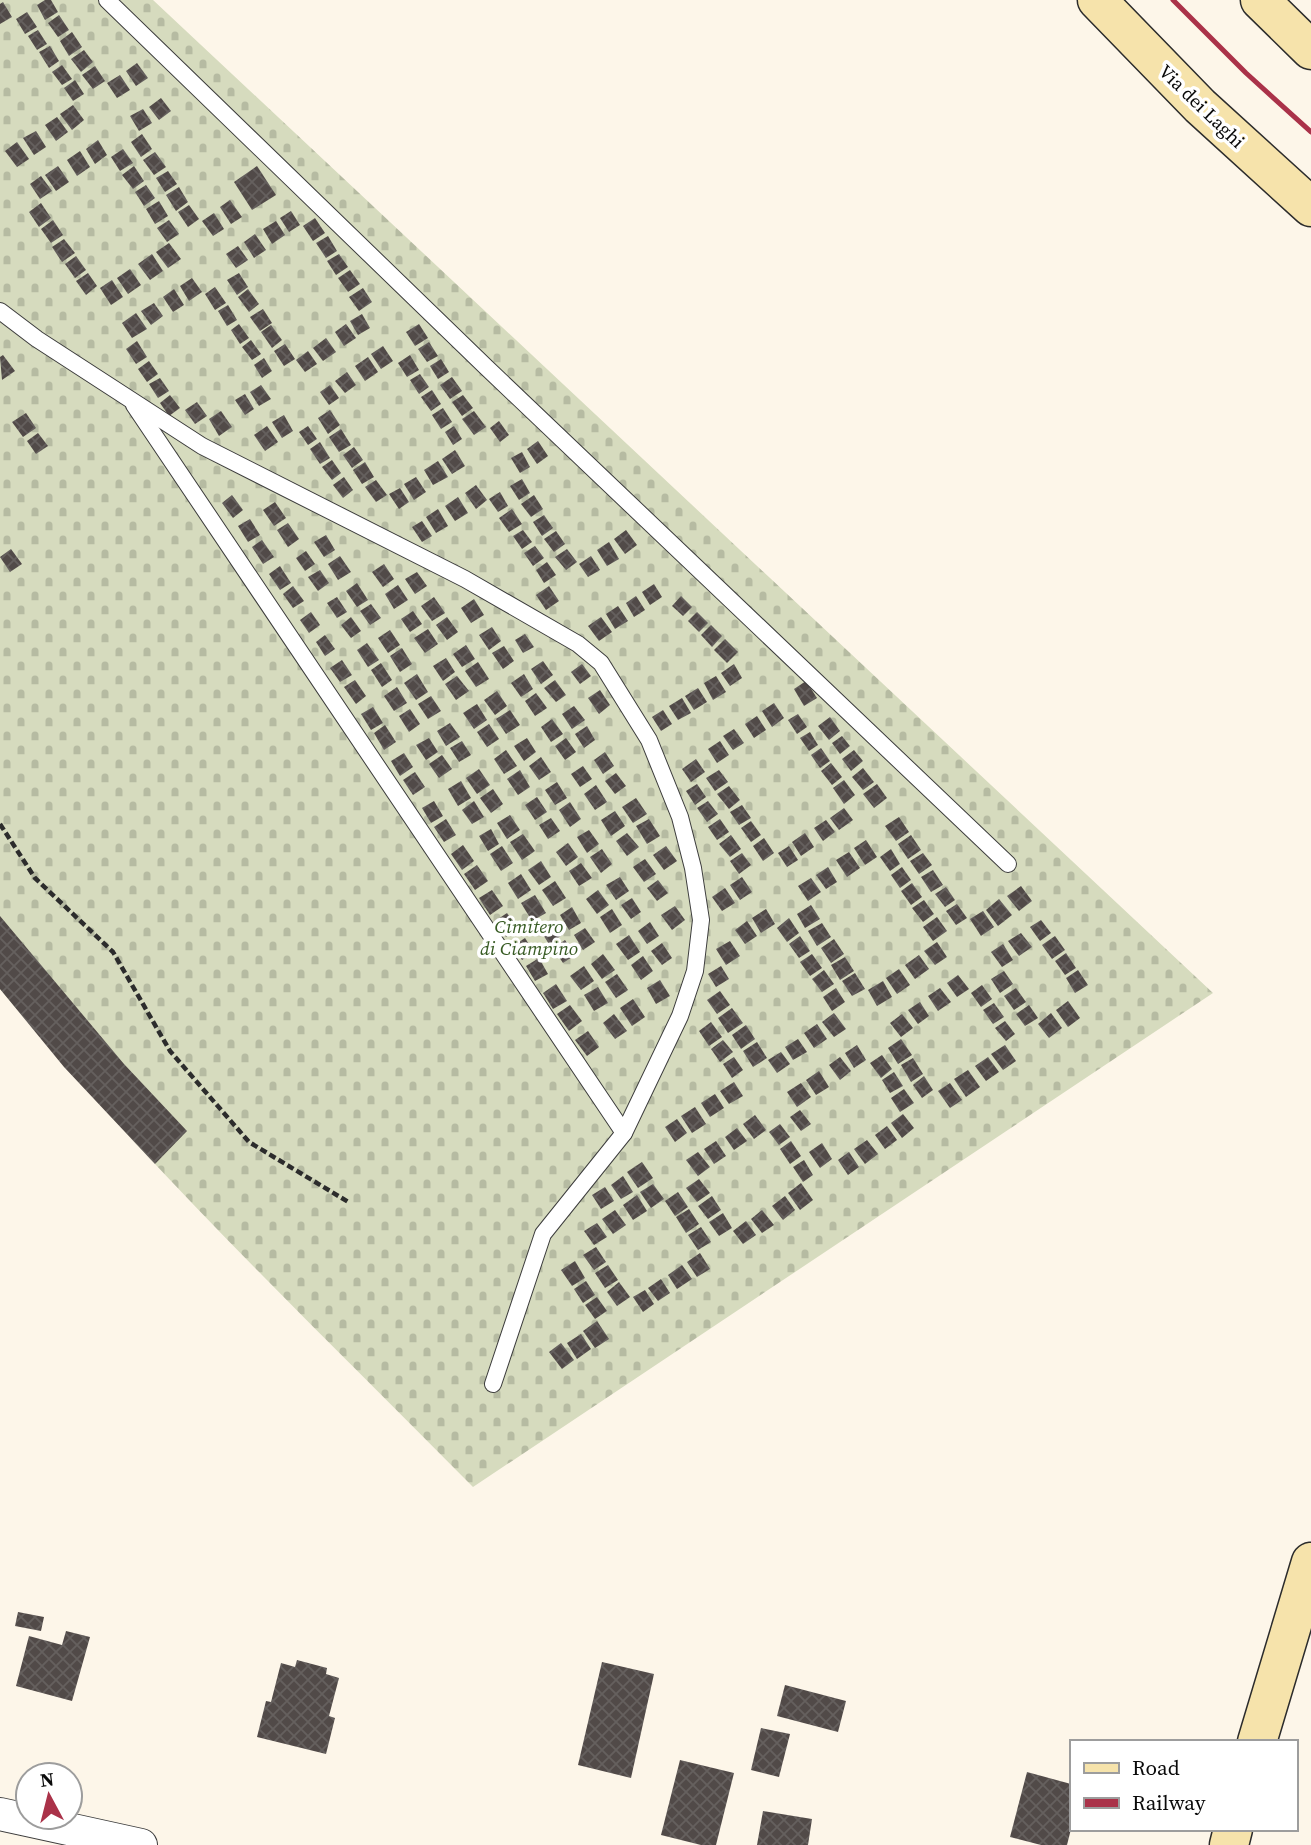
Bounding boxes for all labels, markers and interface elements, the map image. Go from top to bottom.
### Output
street label: Via dei Laghi [1153,58,1251,154]
park label: Cimitero di Ciampino [480,913,578,961]
legend [1070,1740,1297,1831]
text: Road [1132,1753,1180,1782]
north arrow [14,1761,84,1831]
text: N [38,1765,56,1793]
text: Railway [1132,1788,1206,1817]

